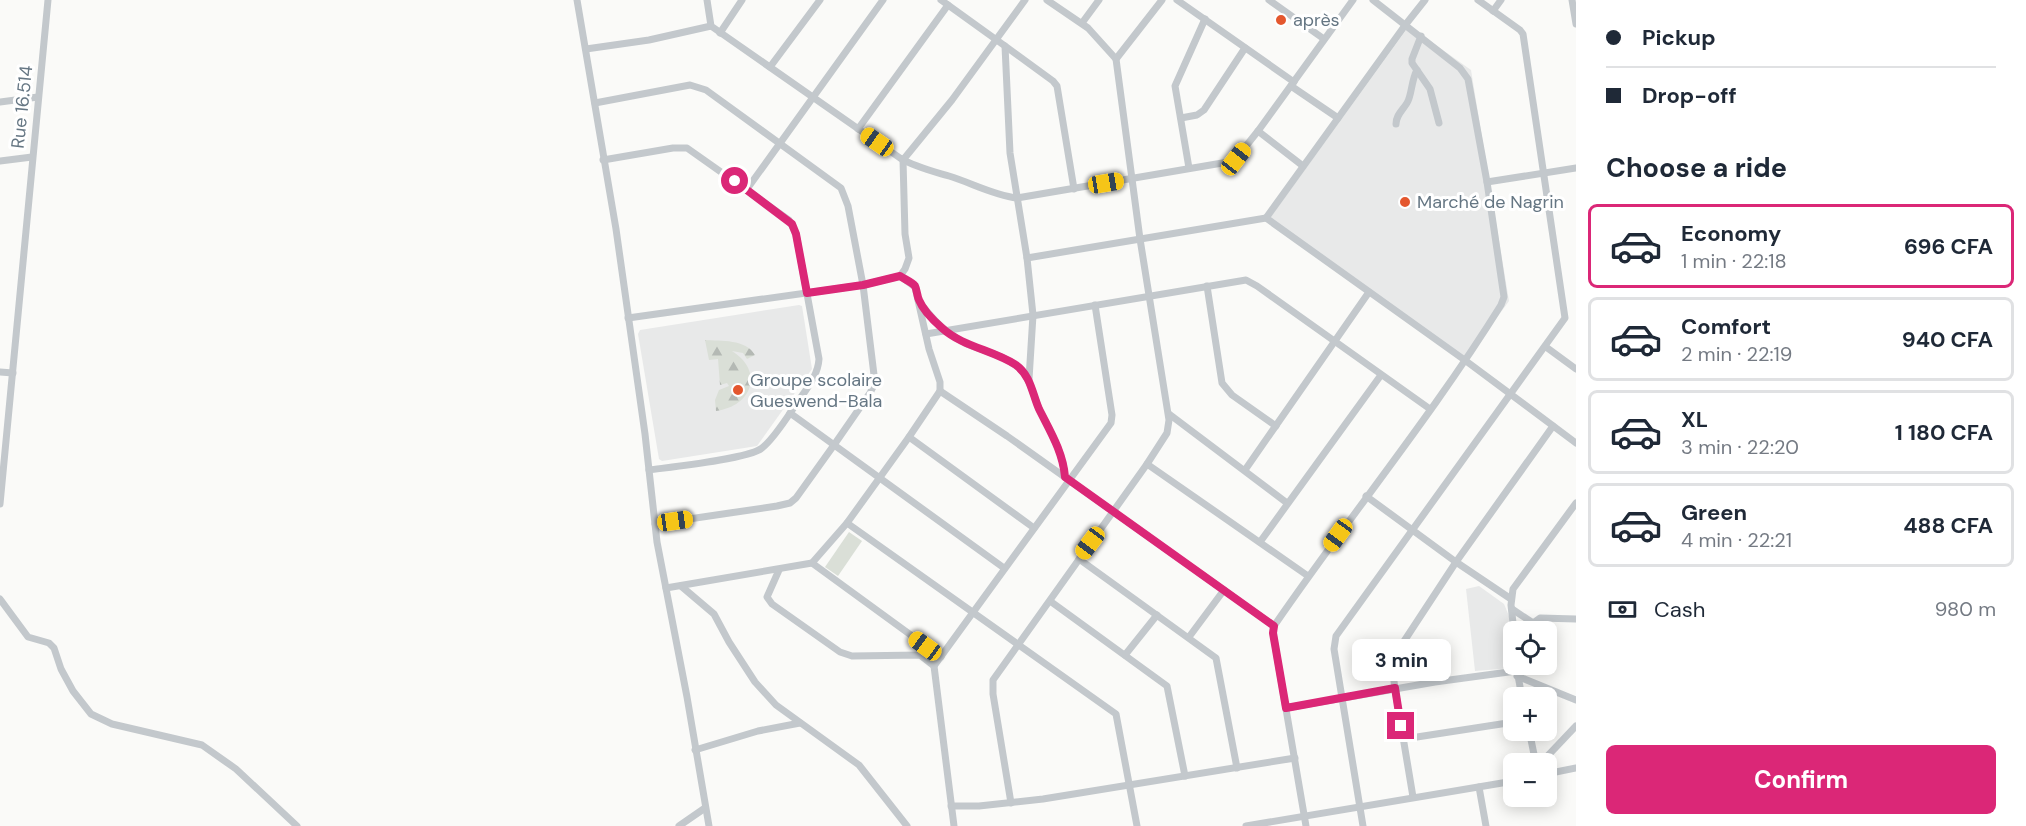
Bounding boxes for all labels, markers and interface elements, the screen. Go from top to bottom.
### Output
place label: après [1293,8,1340,32]
marker: après [1274,13,1288,27]
text: Pickup [1642,23,1716,52]
street label: Rue 16.514 [6,64,38,150]
text: Drop-off [1642,81,1737,110]
car [857,124,897,160]
car [1218,139,1254,179]
text: Choose a ride [1606,150,1787,185]
route start [721,167,748,194]
car [1087,171,1125,195]
place label: Marché de Nagrin [1417,190,1564,214]
marker: Marché de Nagrin [1398,195,1412,209]
icon: car [1609,219,1663,273]
text: Economy [1681,219,1781,248]
text: 696 CFA [1904,232,1993,261]
text: 1 min · 22:18 [1681,248,1787,274]
icon: car [1609,312,1663,366]
text: Comfort [1681,312,1771,341]
text: 940 CFA [1902,325,1993,354]
text: 2 min · 22:19 [1681,341,1792,367]
place label: Groupe scolaire Gueswend-Bala [750,368,882,413]
marker: Groupe scolaire Gueswend-Bala [731,383,745,397]
icon: car [1609,405,1663,459]
text: XL [1681,405,1708,434]
text: 1 180 CFA [1895,418,1993,447]
text: 3 min · 22:20 [1681,434,1799,460]
icon: car [1609,498,1663,552]
text: Green [1681,498,1747,527]
car [656,510,694,532]
text: 488 CFA [1903,511,1993,540]
car [1320,515,1356,555]
car [1072,523,1108,563]
text: 4 min · 22:21 [1681,527,1792,553]
icon: cash [1606,593,1639,626]
text: Cash [1654,595,1705,624]
text: 980 m [1935,596,1996,622]
map controls [1503,621,1557,807]
button: locate [1503,621,1557,675]
car [905,628,945,664]
callout: 3 min [1352,639,1450,681]
text: 3 min [1375,647,1428,673]
button: + [1503,687,1557,741]
route end [1387,712,1414,739]
button: Confirm [1606,745,1996,814]
button: − [1503,753,1557,807]

